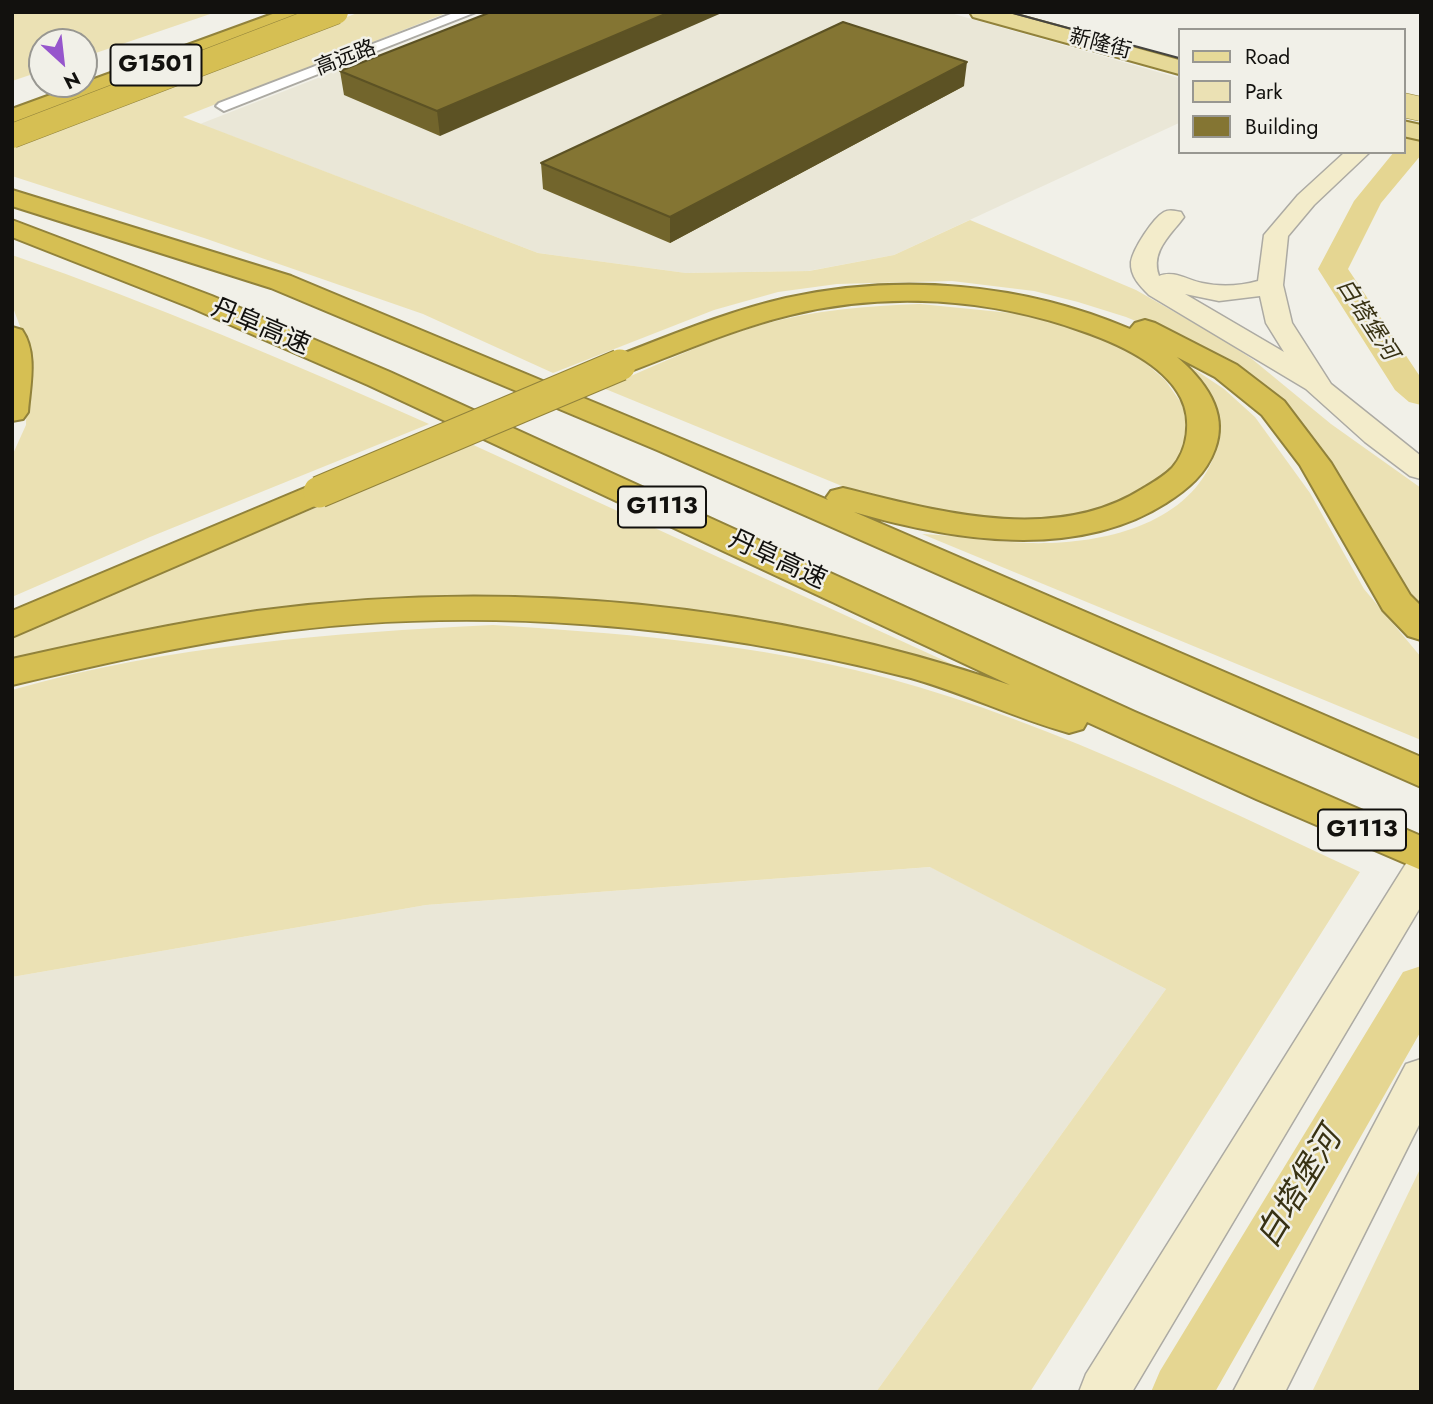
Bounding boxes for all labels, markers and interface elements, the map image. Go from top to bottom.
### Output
street label: 新隆街 [1066,25,1134,65]
north arrow [28,28,98,98]
legend [1178,28,1405,154]
street label: 高远路 [312,36,380,82]
text: Road [1245,42,1290,72]
road number: G1501 [110,44,202,86]
text: N [59,65,85,96]
text: Park [1245,77,1282,107]
text: Building [1245,112,1318,142]
water label: 白塔堡河 [1329,274,1403,366]
street label: 丹阜高速 [206,293,314,363]
road number: G1113 [618,486,706,528]
street label: 丹阜高速 [723,525,831,597]
road number: G1113 [1318,810,1406,850]
water label: 白塔堡河 [1250,1122,1352,1256]

